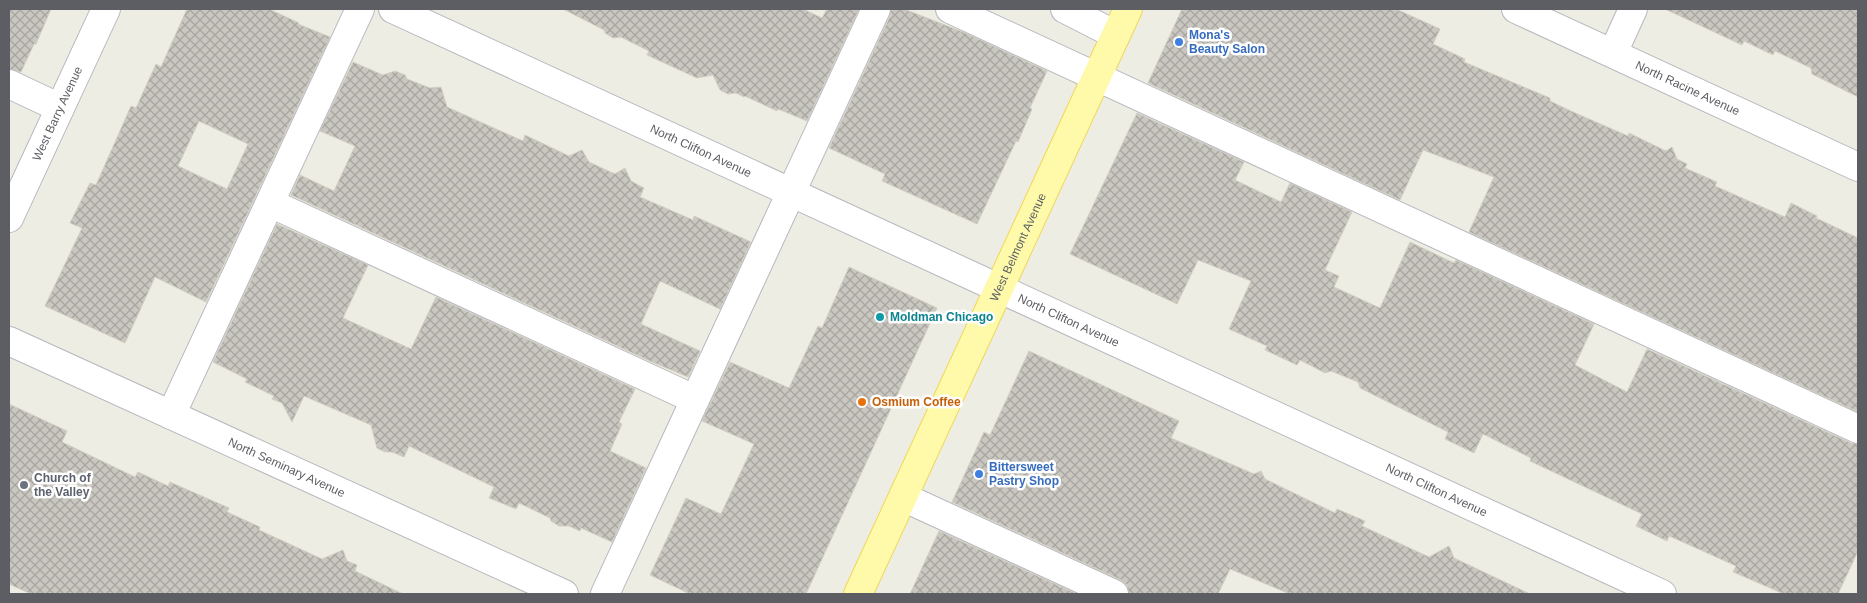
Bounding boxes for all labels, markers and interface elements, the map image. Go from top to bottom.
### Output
place label: Mona's Beauty Salon [1189,28,1265,56]
marker: Mona's Beauty Salon [1173,36,1185,48]
street label: North Racine Avenue [1633,58,1742,119]
street label: West Barry Avenue [30,64,85,163]
street label: North Clifton Avenue [648,122,754,180]
street label: West Belmont Avenue [987,190,1049,304]
street label: North Clifton Avenue [1016,291,1122,350]
place label: Moldman Chicago [890,310,993,324]
marker: Moldman Chicago [874,311,886,323]
place label: Osmium Coffee [872,395,961,409]
marker: Osmium Coffee [856,396,868,408]
street label: North Seminary Avenue [226,435,347,500]
place label: Bittersweet Pastry Shop [989,460,1059,488]
street label: North Clifton Avenue [1384,461,1490,520]
marker: Bittersweet Pastry Shop [973,468,985,480]
place label: Church of the Valley [34,471,92,499]
marker: Church of the Valley [18,479,30,491]

